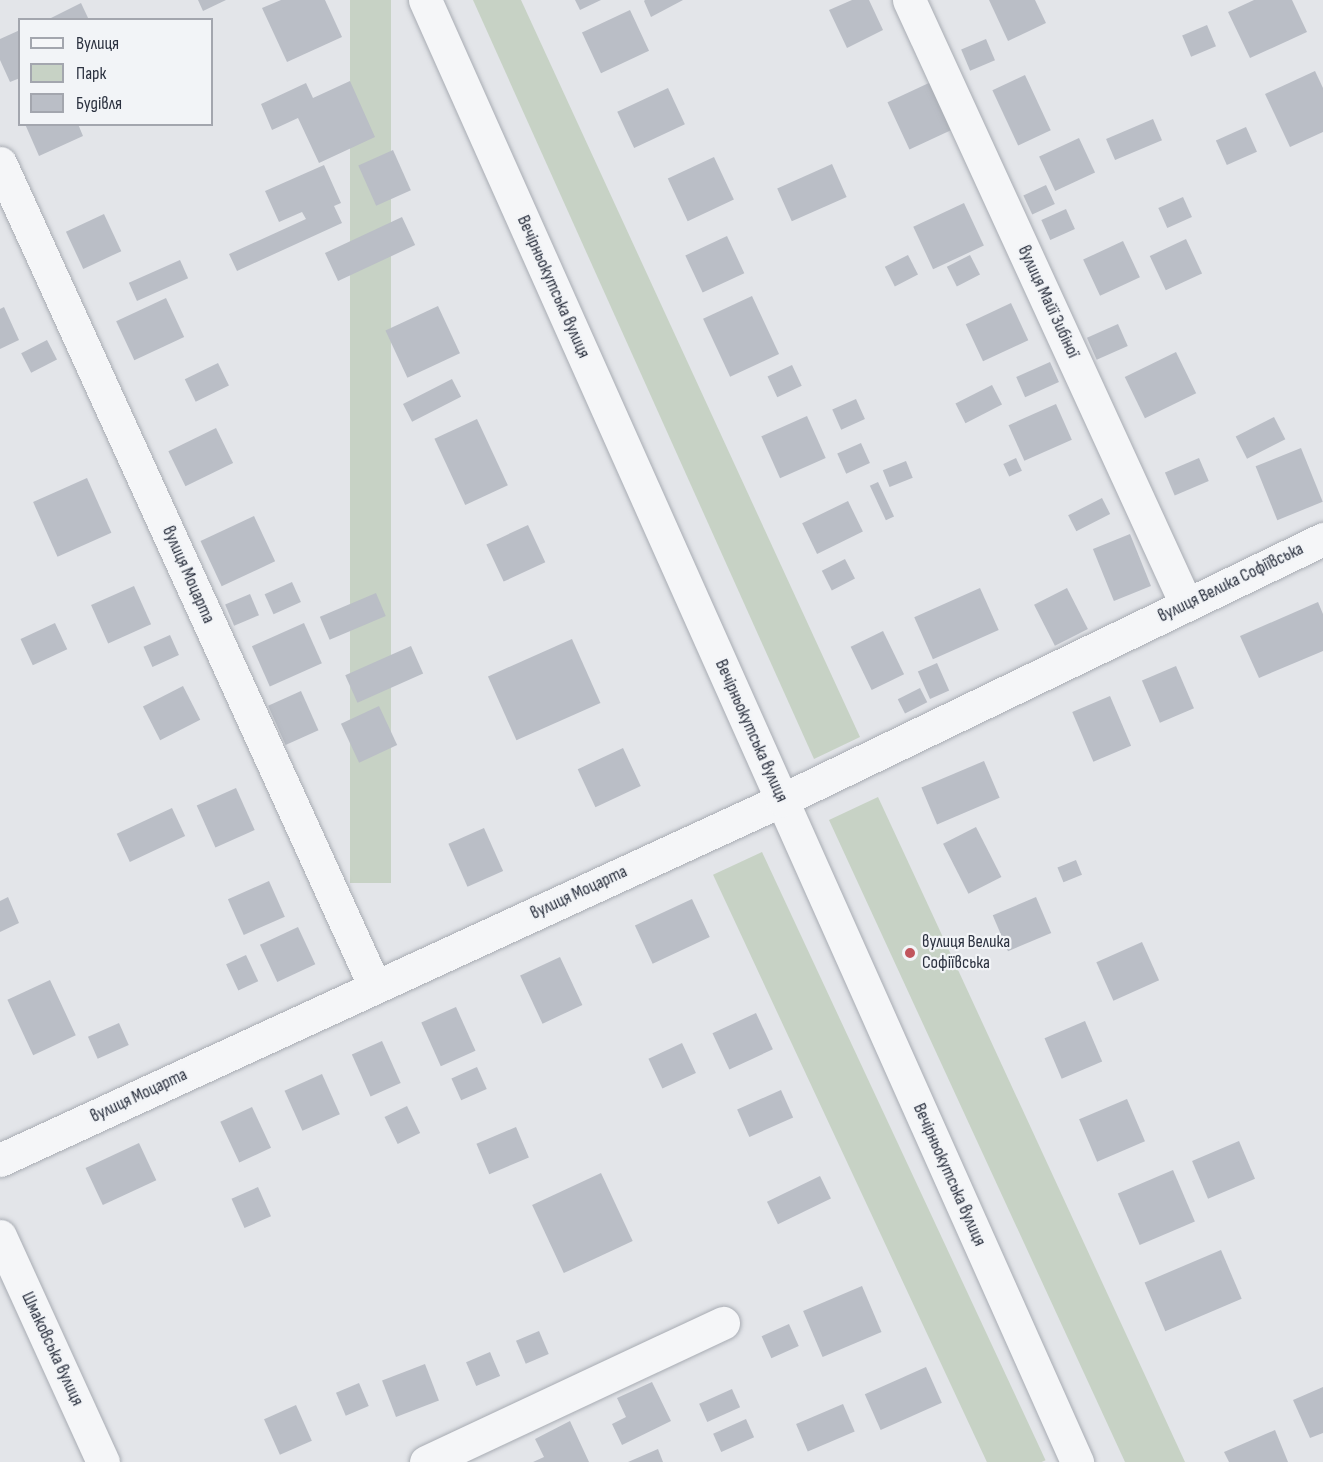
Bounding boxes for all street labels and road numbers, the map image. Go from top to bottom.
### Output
street label: Вечірньокутська вулиця [512,212,594,362]
street label: вулиця Майї Зибіної [1013,242,1083,362]
street label: вулиця Моцарта [157,523,219,627]
street label: вулиця Велика Софіївська [1155,538,1307,628]
street label: Вечірньокутська вулиця [710,656,792,806]
street label: вулиця Моцарта [527,861,631,925]
street label: вулиця Моцарта [87,1064,191,1128]
street label: Вечірньокутська вулиця [908,1100,990,1250]
street label: Шмаковська вулиця [16,1289,88,1409]

